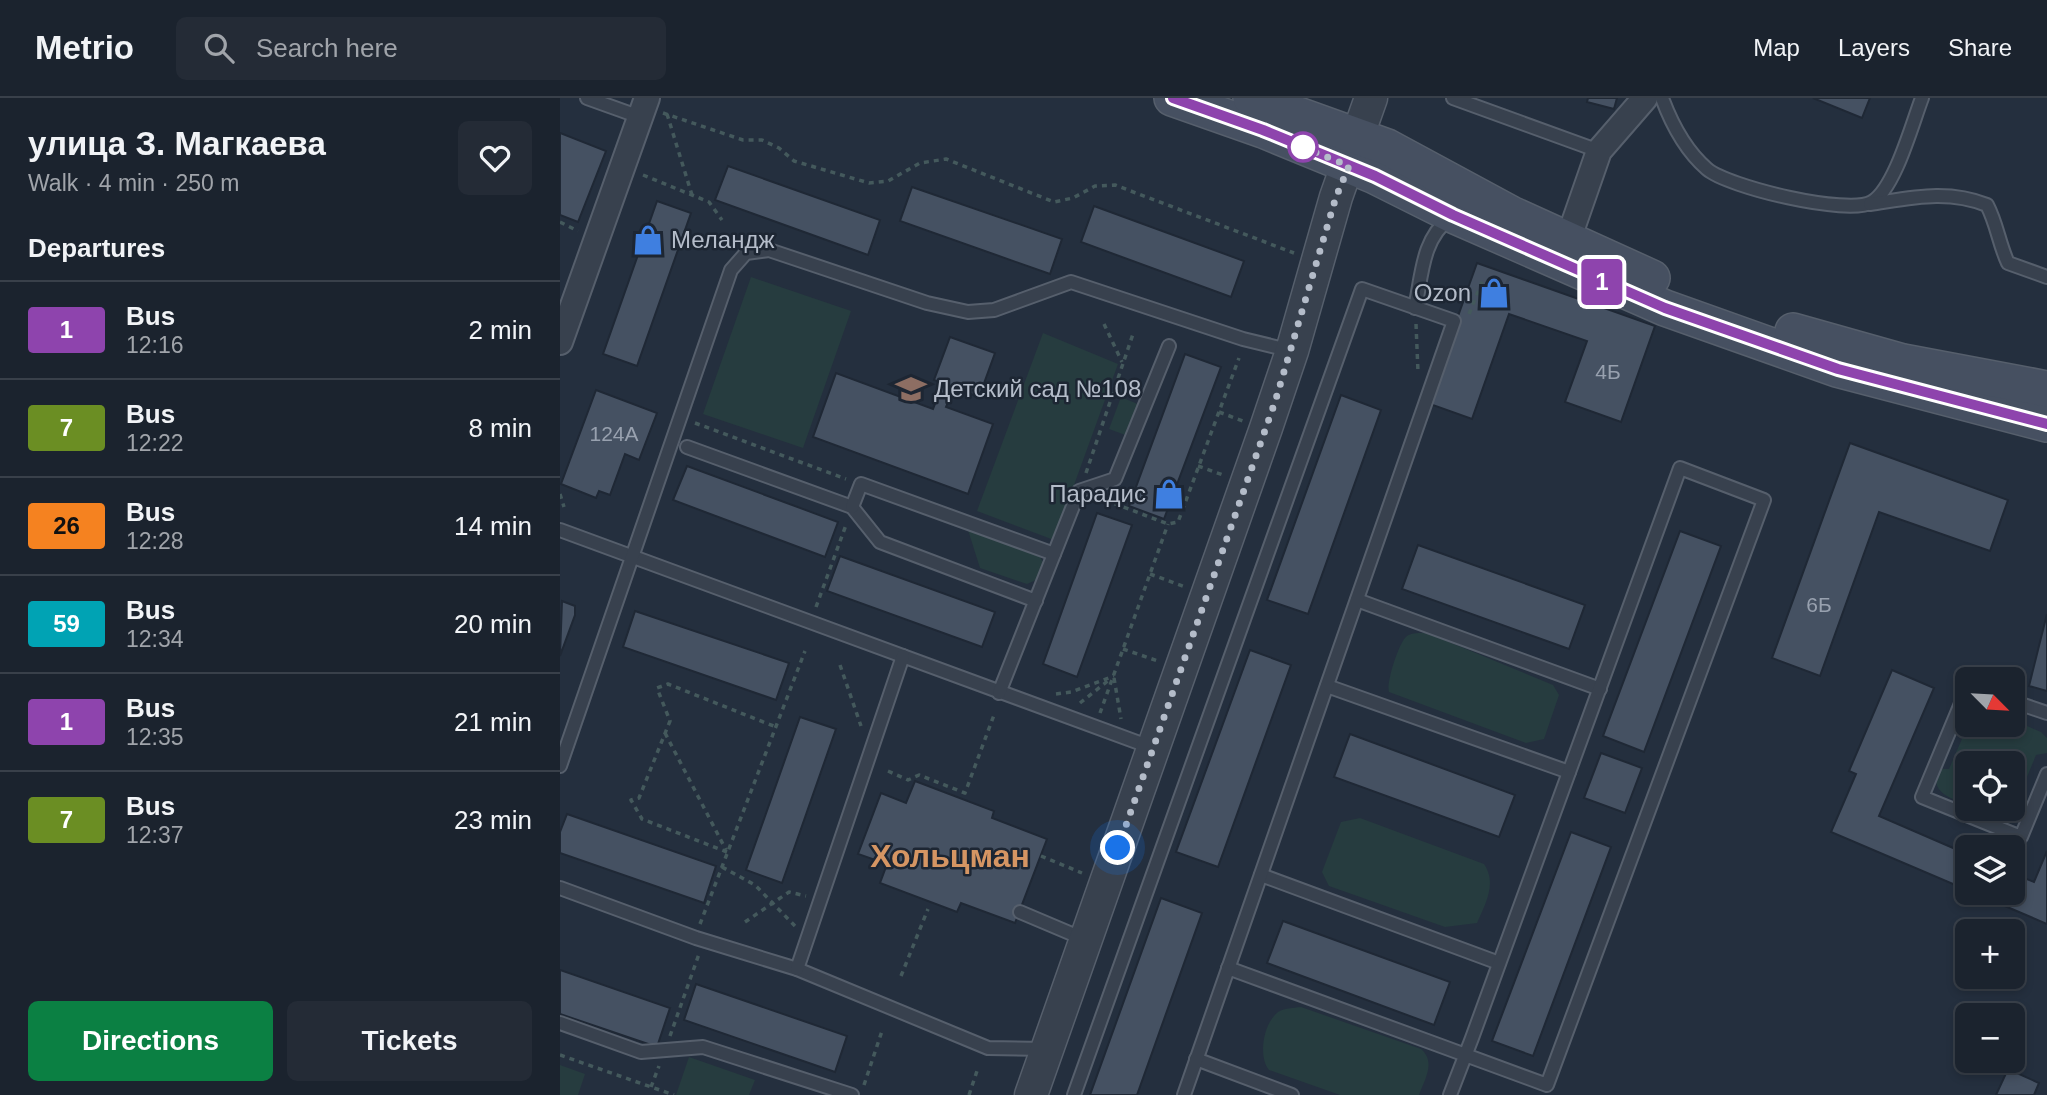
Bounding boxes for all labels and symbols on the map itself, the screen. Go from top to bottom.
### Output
unlabelled marker [1288,132,1318,162]
shop icon: Меландж [631,223,665,257]
place label: Меландж [671,226,774,253]
line badge: 1 [1579,259,1625,305]
shop icon: Ozon [1477,276,1511,310]
place label: Ozon [1414,279,1471,306]
house number: 4Б [1595,360,1621,383]
school or university icon: Детский сад №108 [894,372,928,406]
place label: Детский сад №108 [934,375,1141,402]
house number: 124А [589,422,639,445]
shop icon: Парадис [1152,477,1186,511]
place label: Парадис [1049,480,1146,507]
house number: 6Б [1806,593,1832,616]
north arrow [1955,667,2025,737]
your location [1100,830,1135,865]
district label: Хольцман [870,838,1030,874]

